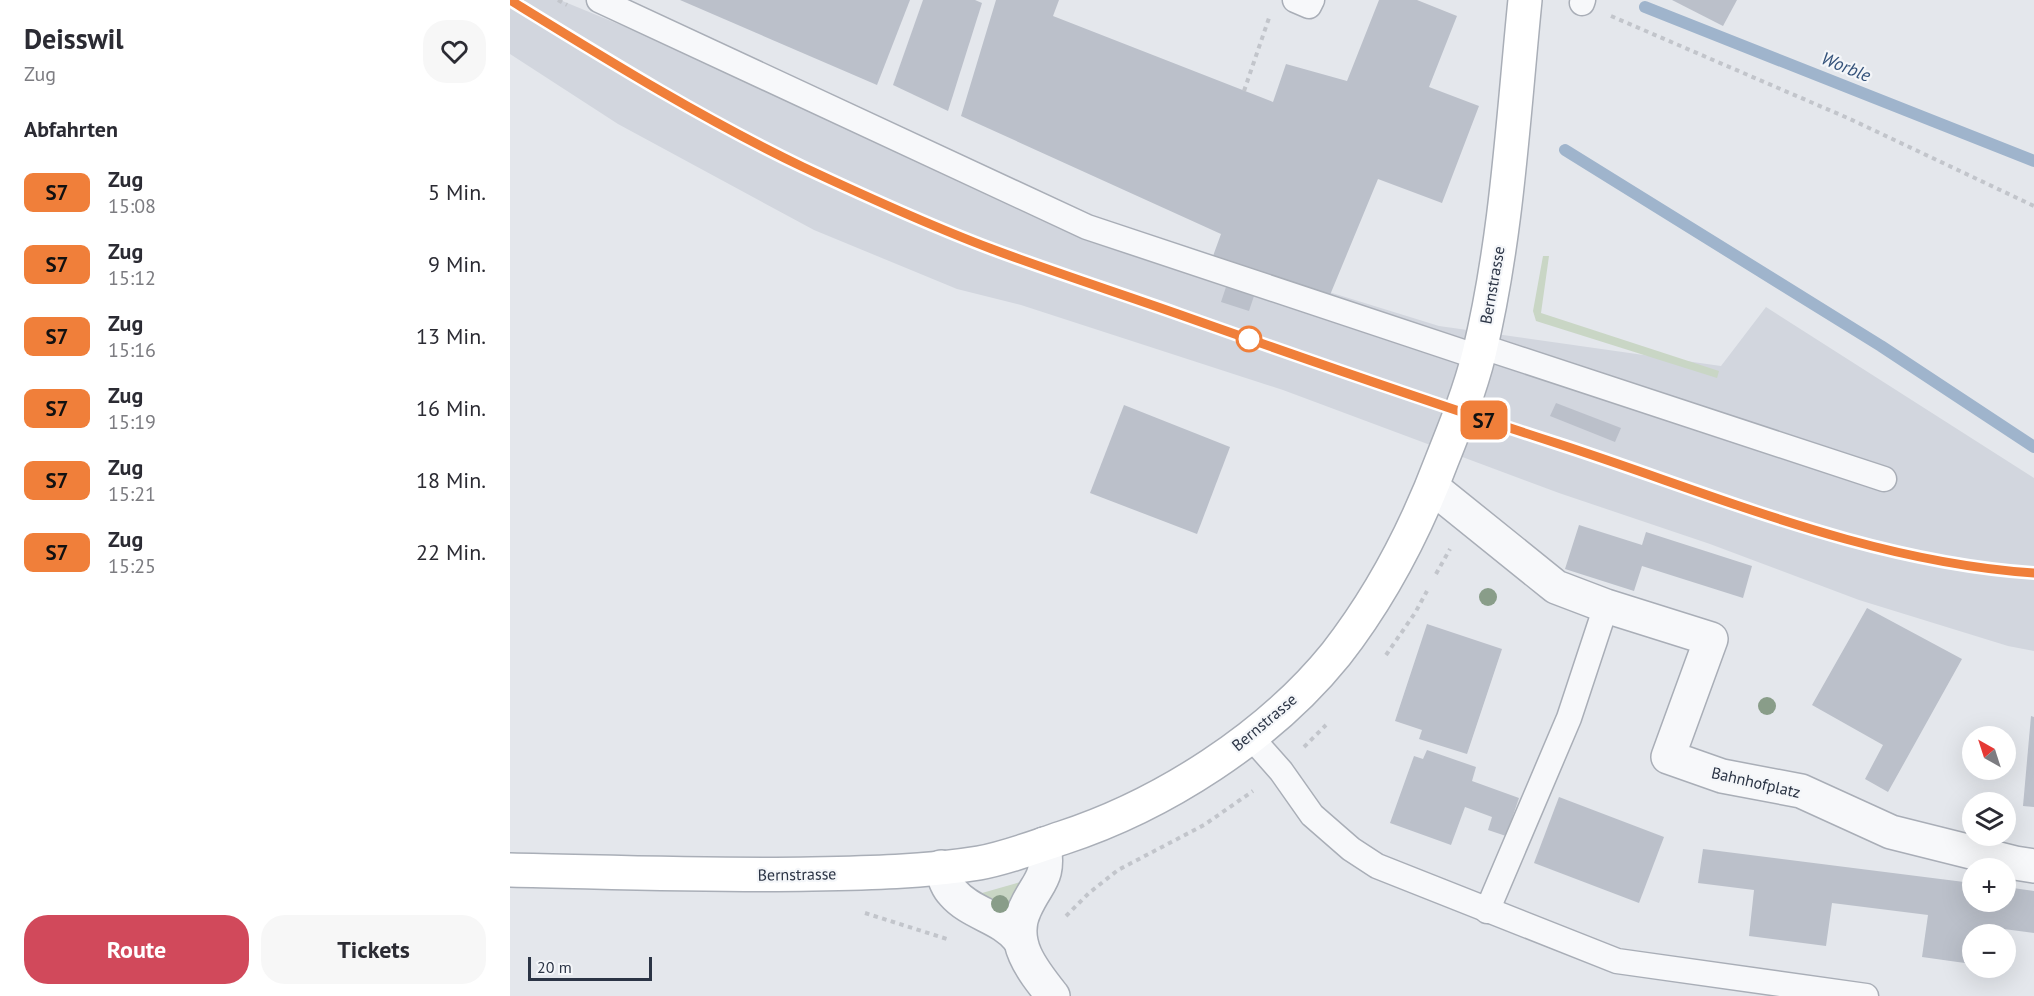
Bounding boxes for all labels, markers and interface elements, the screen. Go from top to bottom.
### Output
text: Deisswil [24,20,123,57]
button: heart [423,20,486,83]
water label: Worble [1818,46,1875,87]
text: Zug [24,61,56,87]
text: Abfahrten [24,115,118,143]
text: Zug [108,165,143,193]
text: 5 Min. [428,178,486,206]
text: S7 [45,179,69,206]
text: 15:08 [108,193,156,219]
text: Zug [108,237,143,265]
street label: Bernstrasse [1475,244,1509,326]
text: 9 Min. [428,250,486,278]
text: S7 [45,251,69,278]
text: 15:12 [108,265,156,291]
text: Zug [108,309,143,337]
text: 13 Min. [416,322,486,350]
text: S7 [45,323,69,350]
unlabelled marker [1236,326,1262,352]
text: 15:16 [108,337,156,363]
text: Zug [108,381,143,409]
text: 16 Min. [416,394,486,422]
text: S7 [45,395,69,422]
line badge: S7 [1457,400,1511,440]
text: S7 [1472,407,1496,434]
text: 15:19 [108,409,156,435]
text: Zug [108,453,143,481]
text: 18 Min. [416,466,486,494]
text: S7 [45,467,69,494]
text: 15:21 [108,481,156,507]
text: Zug [108,525,143,553]
text: 22 Min. [416,538,486,566]
text: S7 [45,539,69,566]
text: 15:25 [108,553,156,579]
street label: Bernstrasse [1227,689,1301,755]
north arrow [1962,726,2016,780]
map controls [1962,726,2016,978]
street label: Bahnhofplatz [1709,762,1803,802]
button: layers [1962,792,2016,846]
button: + [1962,858,2016,912]
street label: Bernstrasse [757,863,837,885]
button: Route [24,915,249,984]
button: Tickets [261,915,486,984]
button: − [1962,924,2016,978]
scale bar [528,954,652,982]
text: 20 m [537,957,572,977]

